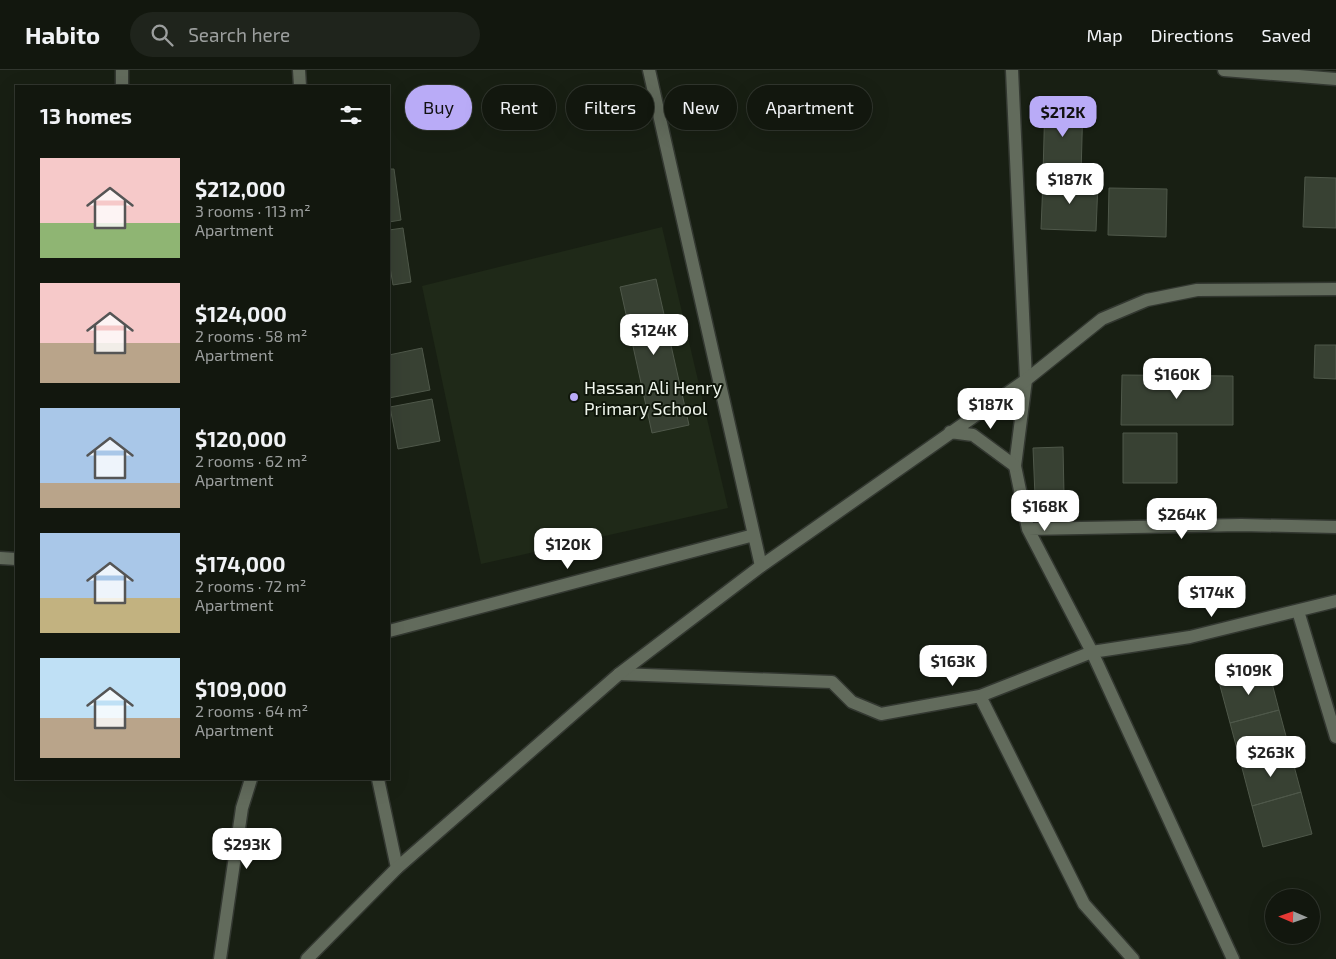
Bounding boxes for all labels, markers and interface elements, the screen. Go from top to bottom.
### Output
search box [130,12,480,57]
text: Habito [25,20,100,49]
icon: search [148,21,176,49]
text: Search here [188,23,290,46]
text: Map [1086,24,1123,46]
text: Directions [1151,24,1234,46]
text: Saved [1262,24,1311,46]
chip: Buy [405,85,472,130]
chip: Rent [482,85,556,130]
chip: Filters [566,85,654,130]
chip: New [664,85,737,130]
chip: Apartment [747,85,872,130]
pin: $212K [1028,96,1098,138]
icon: filters [337,101,365,129]
text: $212K [1041,102,1085,121]
text: 13 homes [40,103,132,128]
pin: $187K [1035,162,1105,205]
text: $187K [1048,169,1092,188]
text: $212,000 [195,176,286,201]
icon: home [80,178,140,238]
text: 3 rooms · 113 m² [195,201,311,220]
text: Apartment [195,220,274,239]
text: $124,000 [195,301,287,326]
icon: home [80,303,140,363]
pin: $124K [619,314,689,356]
text: $124K [631,320,677,339]
text: 2 rooms · 58 m² [195,326,308,345]
text: Apartment [195,345,274,364]
pin: $160K [1142,358,1212,400]
text: $160K [1154,364,1200,383]
place label: Hassan Ali Henry Primary School [584,376,723,419]
pin: $187K [956,388,1026,430]
marker: Hassan Ali Henry Primary School [568,391,580,403]
text: $187K [969,394,1013,413]
text: $120,000 [195,426,287,451]
icon: home [80,428,140,488]
text: 2 rooms · 62 m² [195,451,307,470]
text: Apartment [195,470,274,489]
pin: $168K [1010,490,1080,532]
text: $168K [1022,496,1068,515]
pin: $264K [1147,498,1217,540]
text: $264K [1158,504,1206,523]
pin: $120K [533,528,603,570]
text: $120K [545,534,591,553]
text: $174,000 [195,551,286,576]
icon: home [80,553,140,613]
text: 2 rooms · 72 m² [195,576,306,595]
pin: $174K [1177,576,1247,618]
text: $174K [1190,582,1234,601]
text: Apartment [195,595,274,614]
pin: $163K [918,644,988,687]
text: $163K [931,651,975,670]
pin: $109K [1214,654,1284,696]
text: $109K [1226,660,1272,679]
text: $109,000 [195,676,287,701]
icon: home [80,678,140,738]
text: 2 rooms · 64 m² [195,701,308,720]
text: Apartment [195,720,274,739]
pin: $263K [1236,736,1306,778]
text: $263K [1247,742,1295,761]
pin: $293K [212,828,282,870]
text: $293K [223,834,271,853]
north arrow [1265,889,1320,944]
map controls [1265,889,1320,944]

